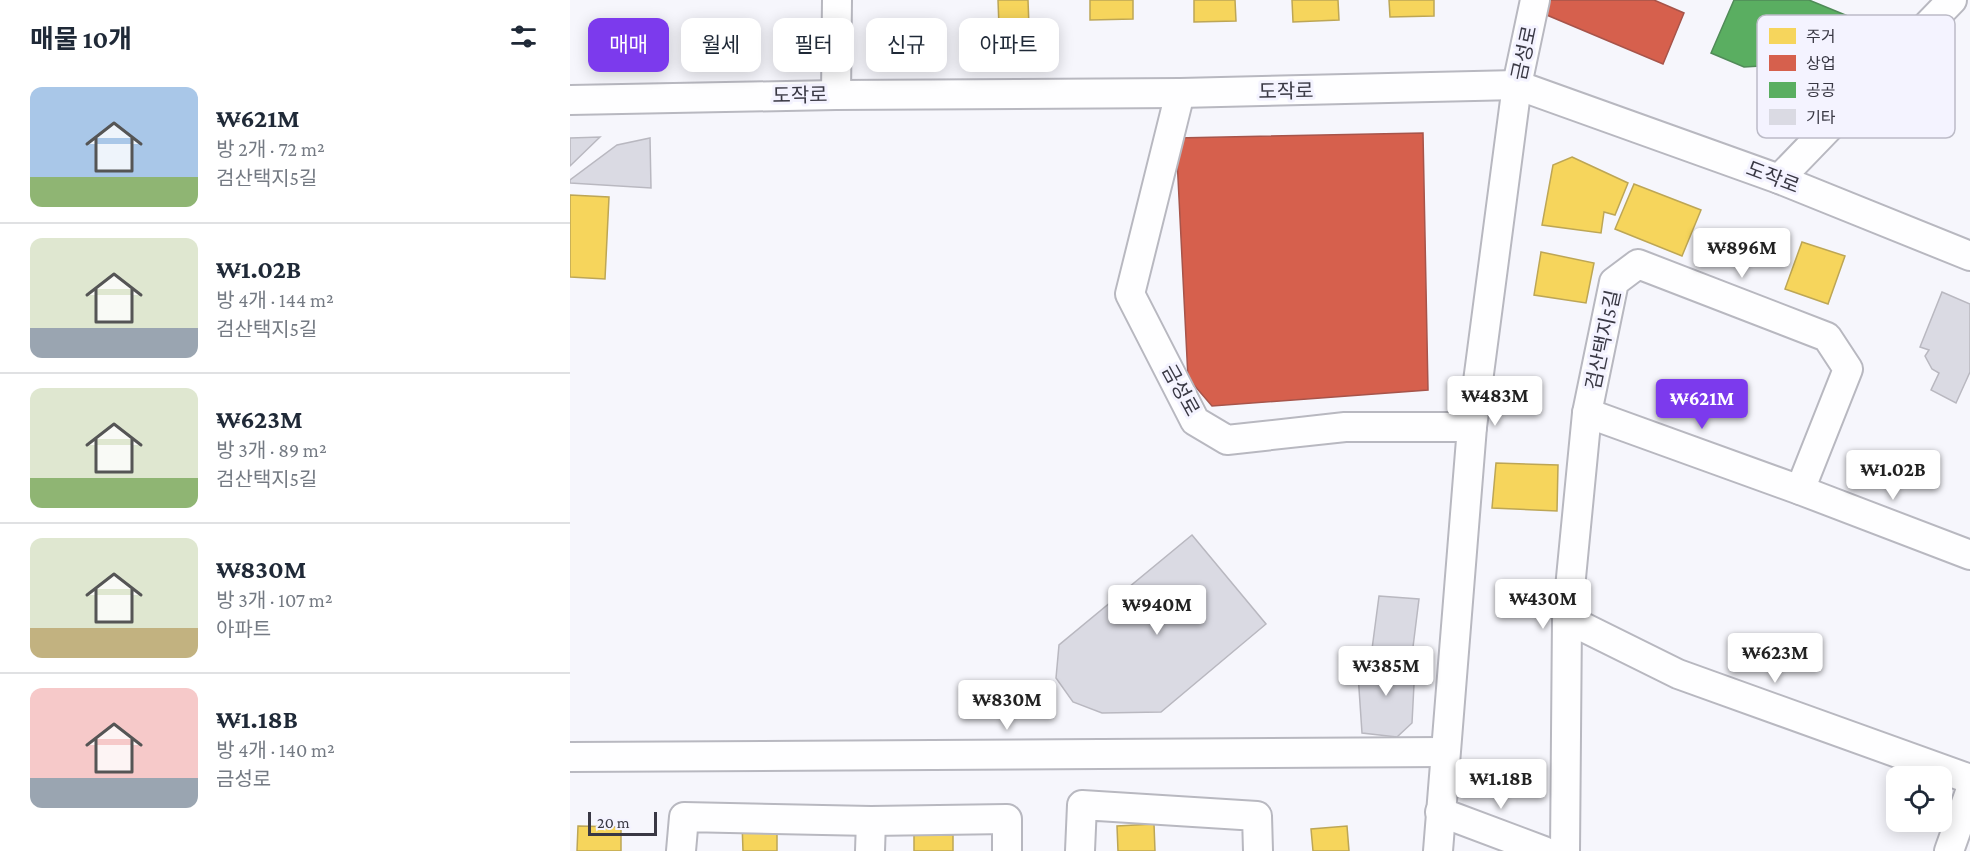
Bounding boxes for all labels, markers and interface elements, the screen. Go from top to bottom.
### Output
legend [1757,15,1955,138]
chip: 매매 [588,18,669,72]
chip: 월세 [681,18,761,72]
chip: 필터 [773,18,854,72]
chip: 신규 [866,18,947,72]
chip: 아파트 [959,18,1059,72]
icon: filters [507,20,540,53]
street label: 금성로 [1508,24,1540,82]
text: 매물 10개 [30,25,132,54]
text: 주거 [1806,28,1835,45]
text: 상업 [1806,55,1835,72]
street label: 도작로 [1258,80,1314,102]
text: 공공 [1806,82,1835,99]
street label: 도작로 [772,84,828,106]
text: ₩621M [216,104,300,133]
text: 기타 [1806,109,1836,126]
icon: home [78,111,150,183]
text: 방 2개 · 72 m² [216,138,325,160]
street label: 도작로 [1743,157,1803,197]
text: 검산택지5길 [216,167,317,189]
pin: ₩896M [1700,228,1784,279]
text: ₩896M [1707,236,1777,258]
text: ₩1.02B [216,255,301,284]
icon: home [78,262,150,334]
street label: 검산택지5길 [1582,288,1624,392]
text: 방 4개 · 144 m² [216,289,334,311]
text: 검산택지5길 [216,318,317,340]
street label: 금성로 [1158,361,1204,419]
pin: ₩483M [1453,376,1537,427]
pin: ₩621M [1660,379,1744,430]
text: ₩483M [1461,384,1529,406]
text: ₩621M [1670,387,1734,409]
text: ₩623M [216,405,303,434]
icon: home [78,412,150,484]
text: 방 3개 · 89 m² [216,439,327,461]
pin: ₩1.02B [1844,450,1942,501]
text: ₩1.02B [1860,458,1926,480]
text: 검산택지5길 [216,468,317,490]
text: ₩830M [216,555,306,584]
icon: home [78,562,150,634]
pin: ₩430M [1501,579,1585,630]
pin: ₩940M [1115,585,1199,636]
text: ₩430M [1509,587,1577,609]
text: 방 3개 · 107 m² [216,589,333,611]
text: ₩940M [1122,593,1192,615]
text: 아파트 [216,618,271,640]
pin: ₩623M [1733,633,1817,684]
text: ₩623M [1742,641,1808,663]
pin: ₩385M [1344,646,1428,697]
text: ₩385M [1352,654,1420,676]
pin: ₩830M [965,680,1049,731]
text: ₩830M [972,688,1042,710]
text: ₩1.18B [216,705,298,734]
icon: home [78,712,150,784]
text: 방 4개 · 140 m² [216,739,335,761]
pin: ₩1.18B [1452,759,1550,810]
map controls [1886,766,1952,832]
button: locate [1886,766,1952,832]
text: ₩1.18B [1469,767,1533,789]
text: 금성로 [216,768,271,790]
scale bar [588,809,657,836]
text: 20 m [597,814,630,831]

